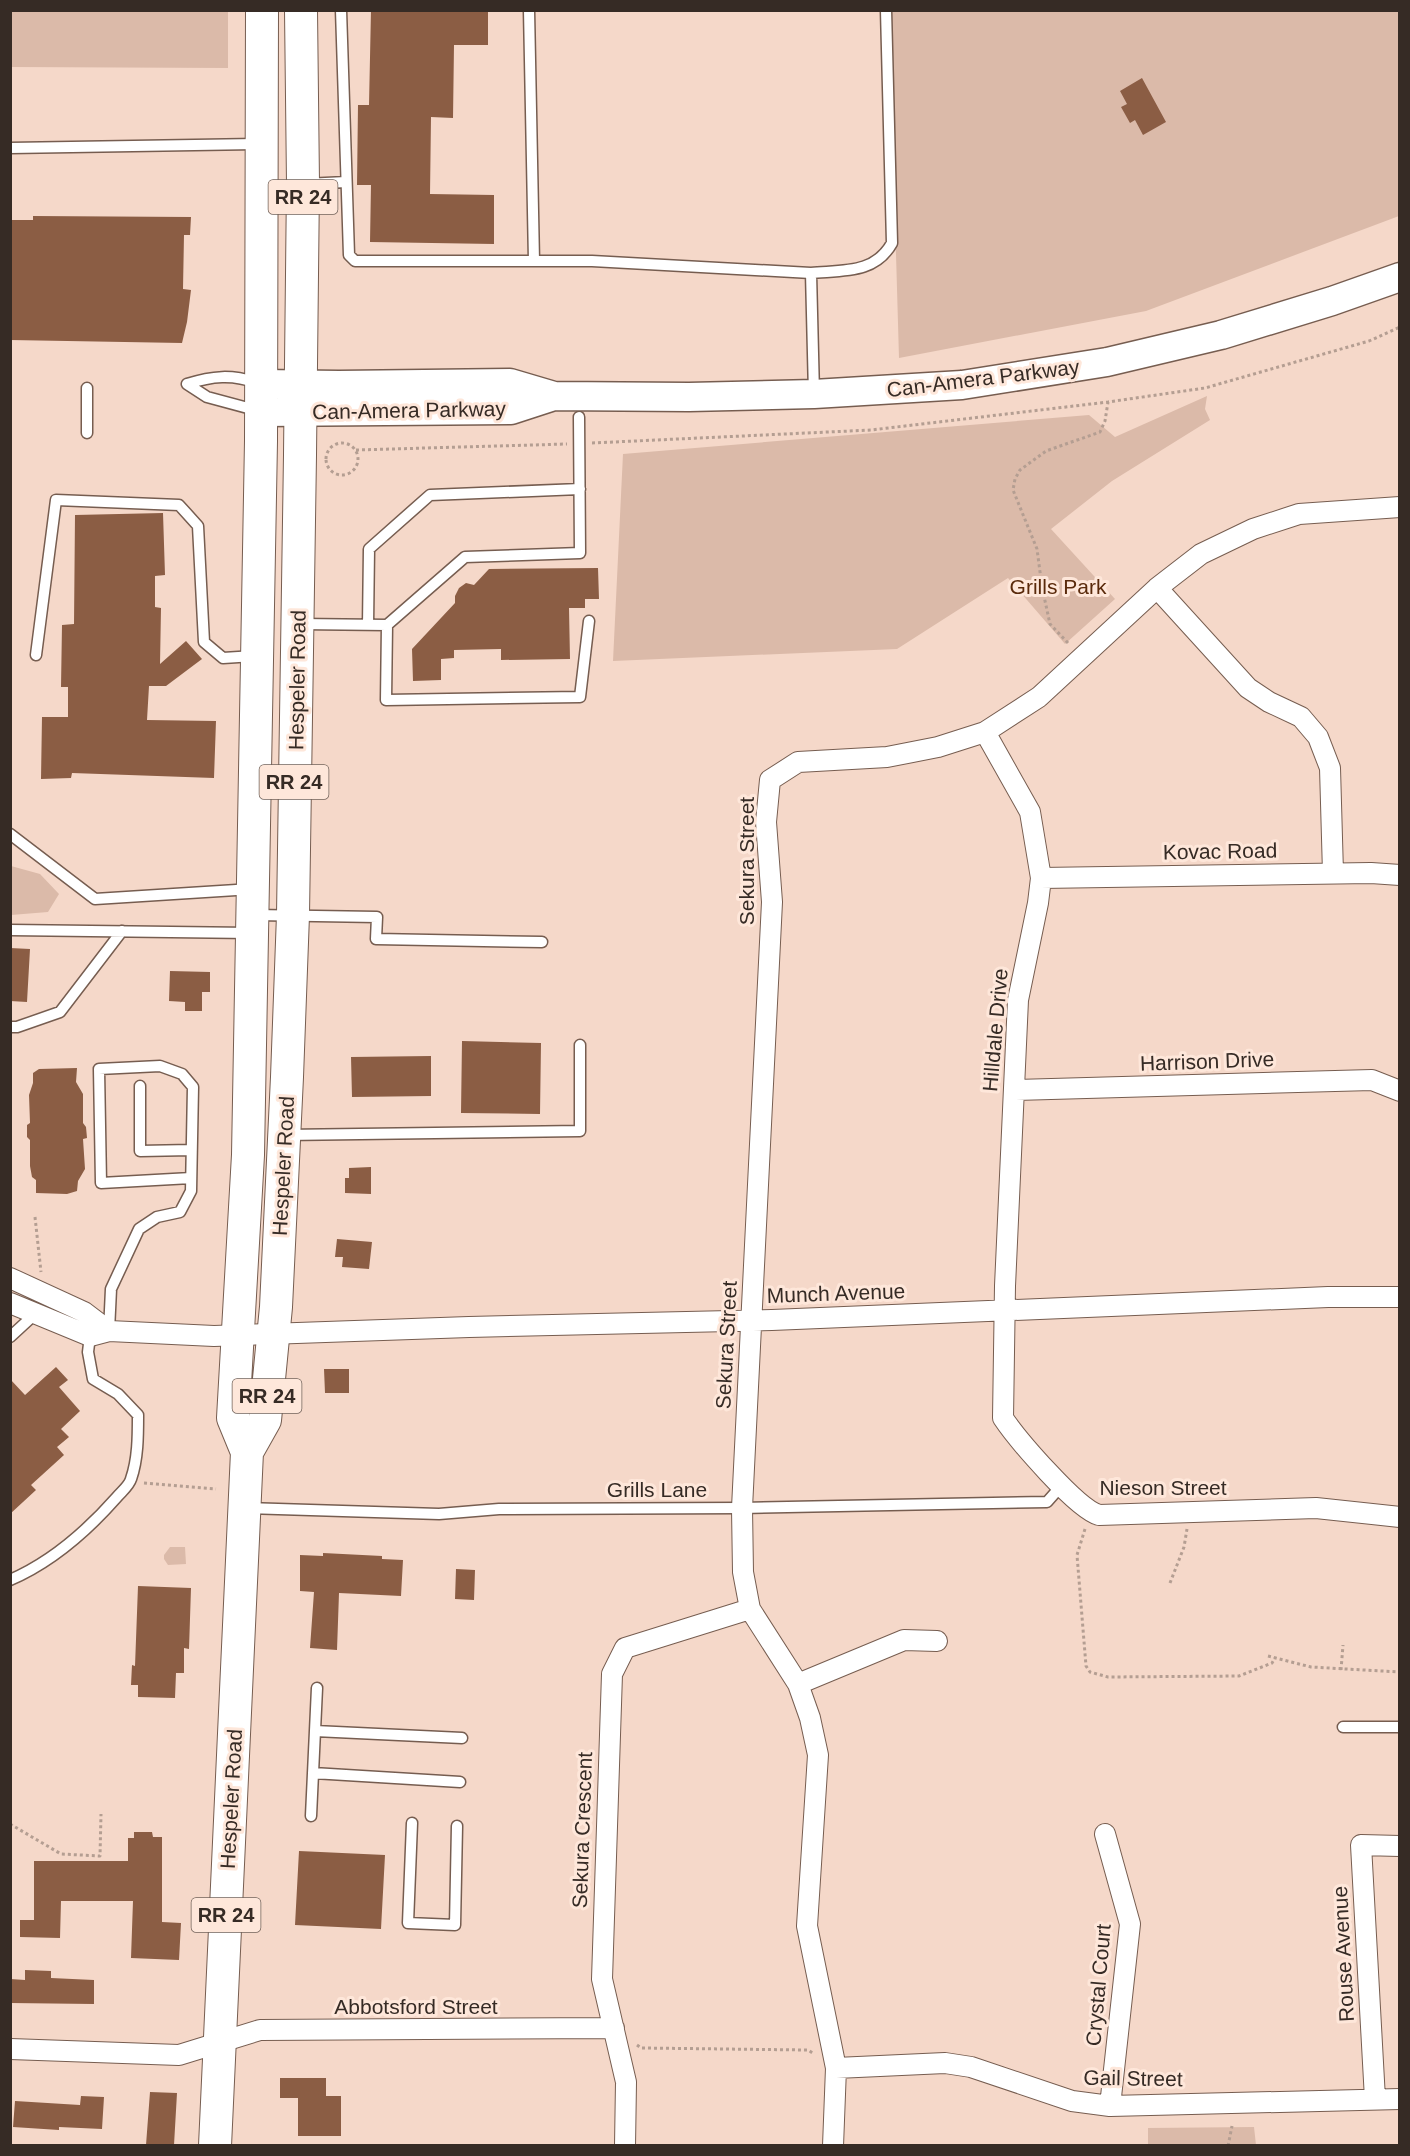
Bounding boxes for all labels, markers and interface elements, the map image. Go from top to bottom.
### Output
road number: RR 24 [268,180,338,214]
street label: Can-Amera Parkway [885,355,1081,401]
street label: Can-Amera Parkway [312,397,507,423]
park label: Grills Park [1010,575,1107,598]
street label: Hespeler Road [284,610,310,750]
road number: RR 24 [260,765,328,799]
street label: Sekura Street [735,797,758,925]
street label: Kovac Road [1163,839,1277,863]
street label: Hilldale Drive [978,967,1012,1093]
street label: Harrison Drive [1140,1047,1274,1075]
street label: Hespeler Road [268,1095,298,1237]
street label: Munch Avenue [766,1279,906,1307]
street label: Sekura Street [711,1280,741,1410]
road number: RR 24 [232,1379,302,1413]
street label: Nieson Street [1099,1476,1227,1499]
street label: Grills Lane [607,1478,707,1501]
street label: Hespeler Road [216,1728,246,1870]
street label: Sekura Crescent [568,1751,596,1909]
street label: Rouse Avenue [1328,1885,1358,2023]
road number: RR 24 [192,1898,260,1932]
street label: Crystal Court [1081,1923,1115,2047]
street label: Abbotsford Street [334,1995,498,2018]
street label: Gail Street [1083,2066,1183,2090]

